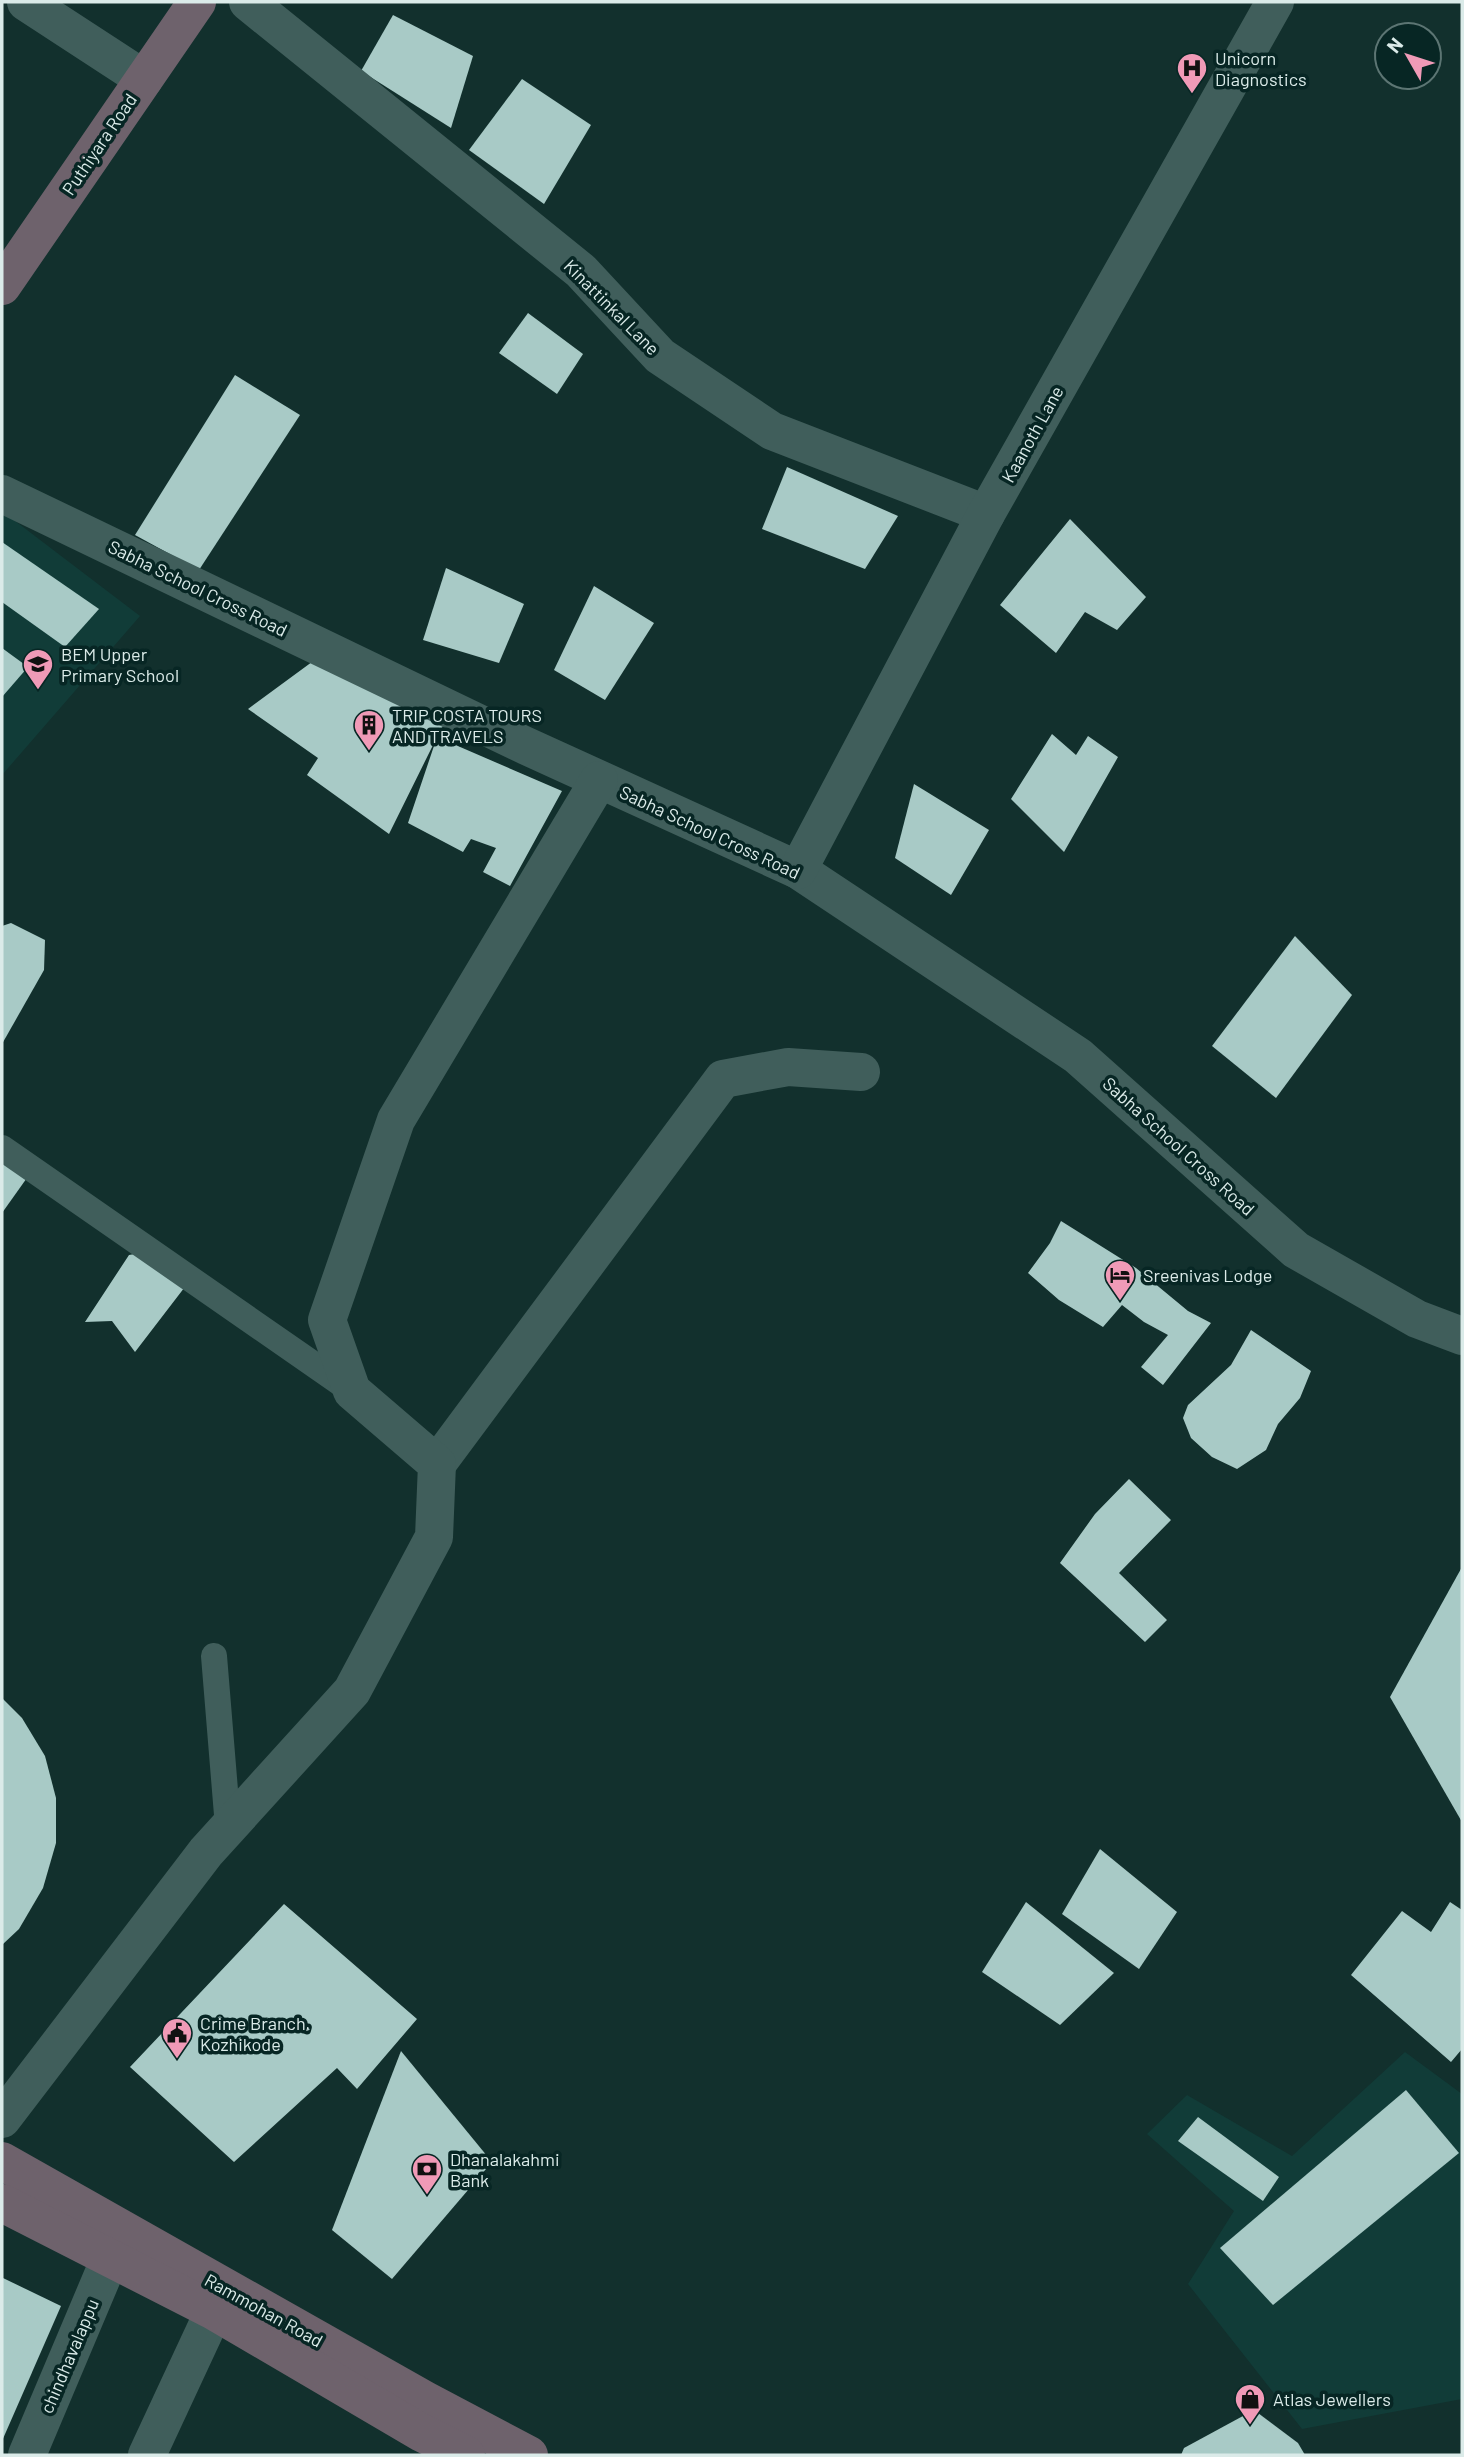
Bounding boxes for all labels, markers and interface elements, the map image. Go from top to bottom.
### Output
north arrow [1373,21,1443,91]
text: N [1381,33,1407,57]
place label: Unicorn Diagnostics [1215,47,1307,90]
hospital icon: Unicorn Diagnostics [1175,51,1209,95]
street label: Puthiyara Road [57,89,141,199]
street label: Kinattinkal Lane [560,255,664,359]
street label: Kaanoth Lane [996,382,1068,486]
street label: Sabha School Cross Road [105,535,291,641]
place label: BEM Upper Primary School [61,643,179,686]
school or university icon: BEM Upper Primary School [21,647,55,691]
place label: TRIP COSTA TOURS AND TRAVELS [392,704,542,747]
building icon: TRIP COSTA TOURS AND TRAVELS [352,708,386,752]
street label: Sabha School Cross Road [616,781,804,883]
street label: Sabha School Cross Road [1099,1072,1259,1220]
hotel icon: Sreenivas Lodge [1103,1258,1137,1302]
place label: Sreenivas Lodge [1143,1264,1272,1286]
place label: Crime Branch, Kozhikode [200,2012,310,2055]
public building icon: Crime Branch, Kozhikode [160,2016,194,2060]
place label: Dhanalakahmi Bank [450,2148,560,2191]
bank icon: Dhanalakahmi Bank [410,2152,444,2196]
street label: Rammohan Road [201,2268,327,2352]
street label: chindhavalappu [35,2295,103,2417]
shop icon: Atlas Jewellers [1233,2382,1267,2426]
place label: Atlas Jewellers [1273,2388,1391,2410]

